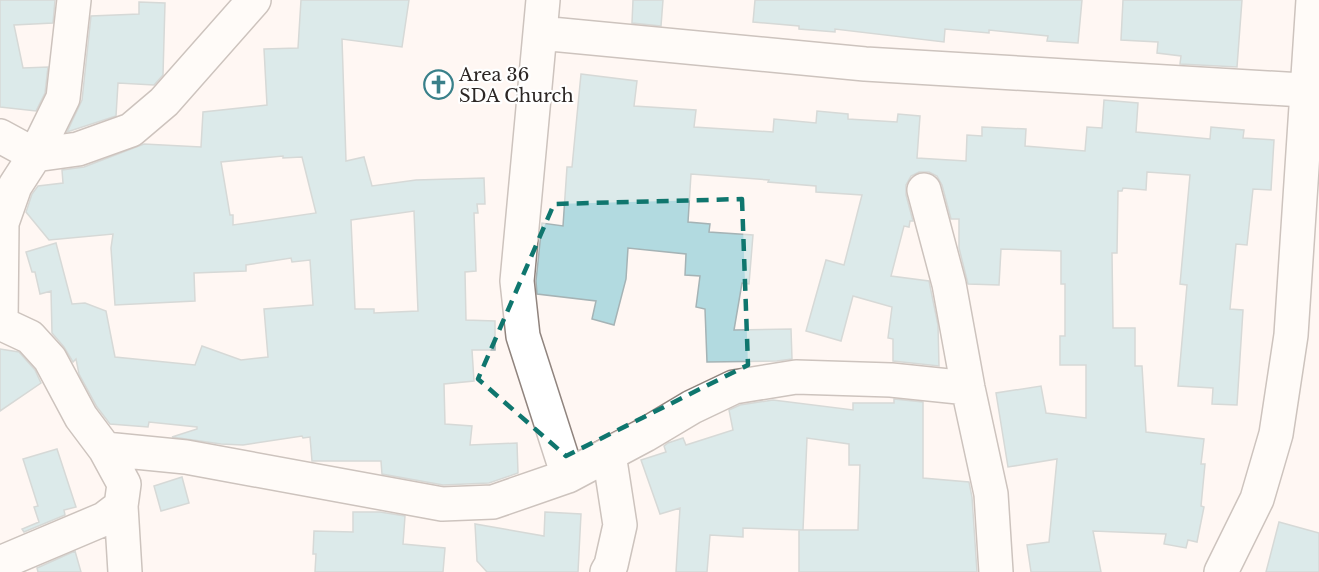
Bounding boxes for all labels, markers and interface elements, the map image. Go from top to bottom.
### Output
place label: Area 36 SDA Church [458,64,574,107]
church icon: Area 36 SDA Church [422,69,454,101]

